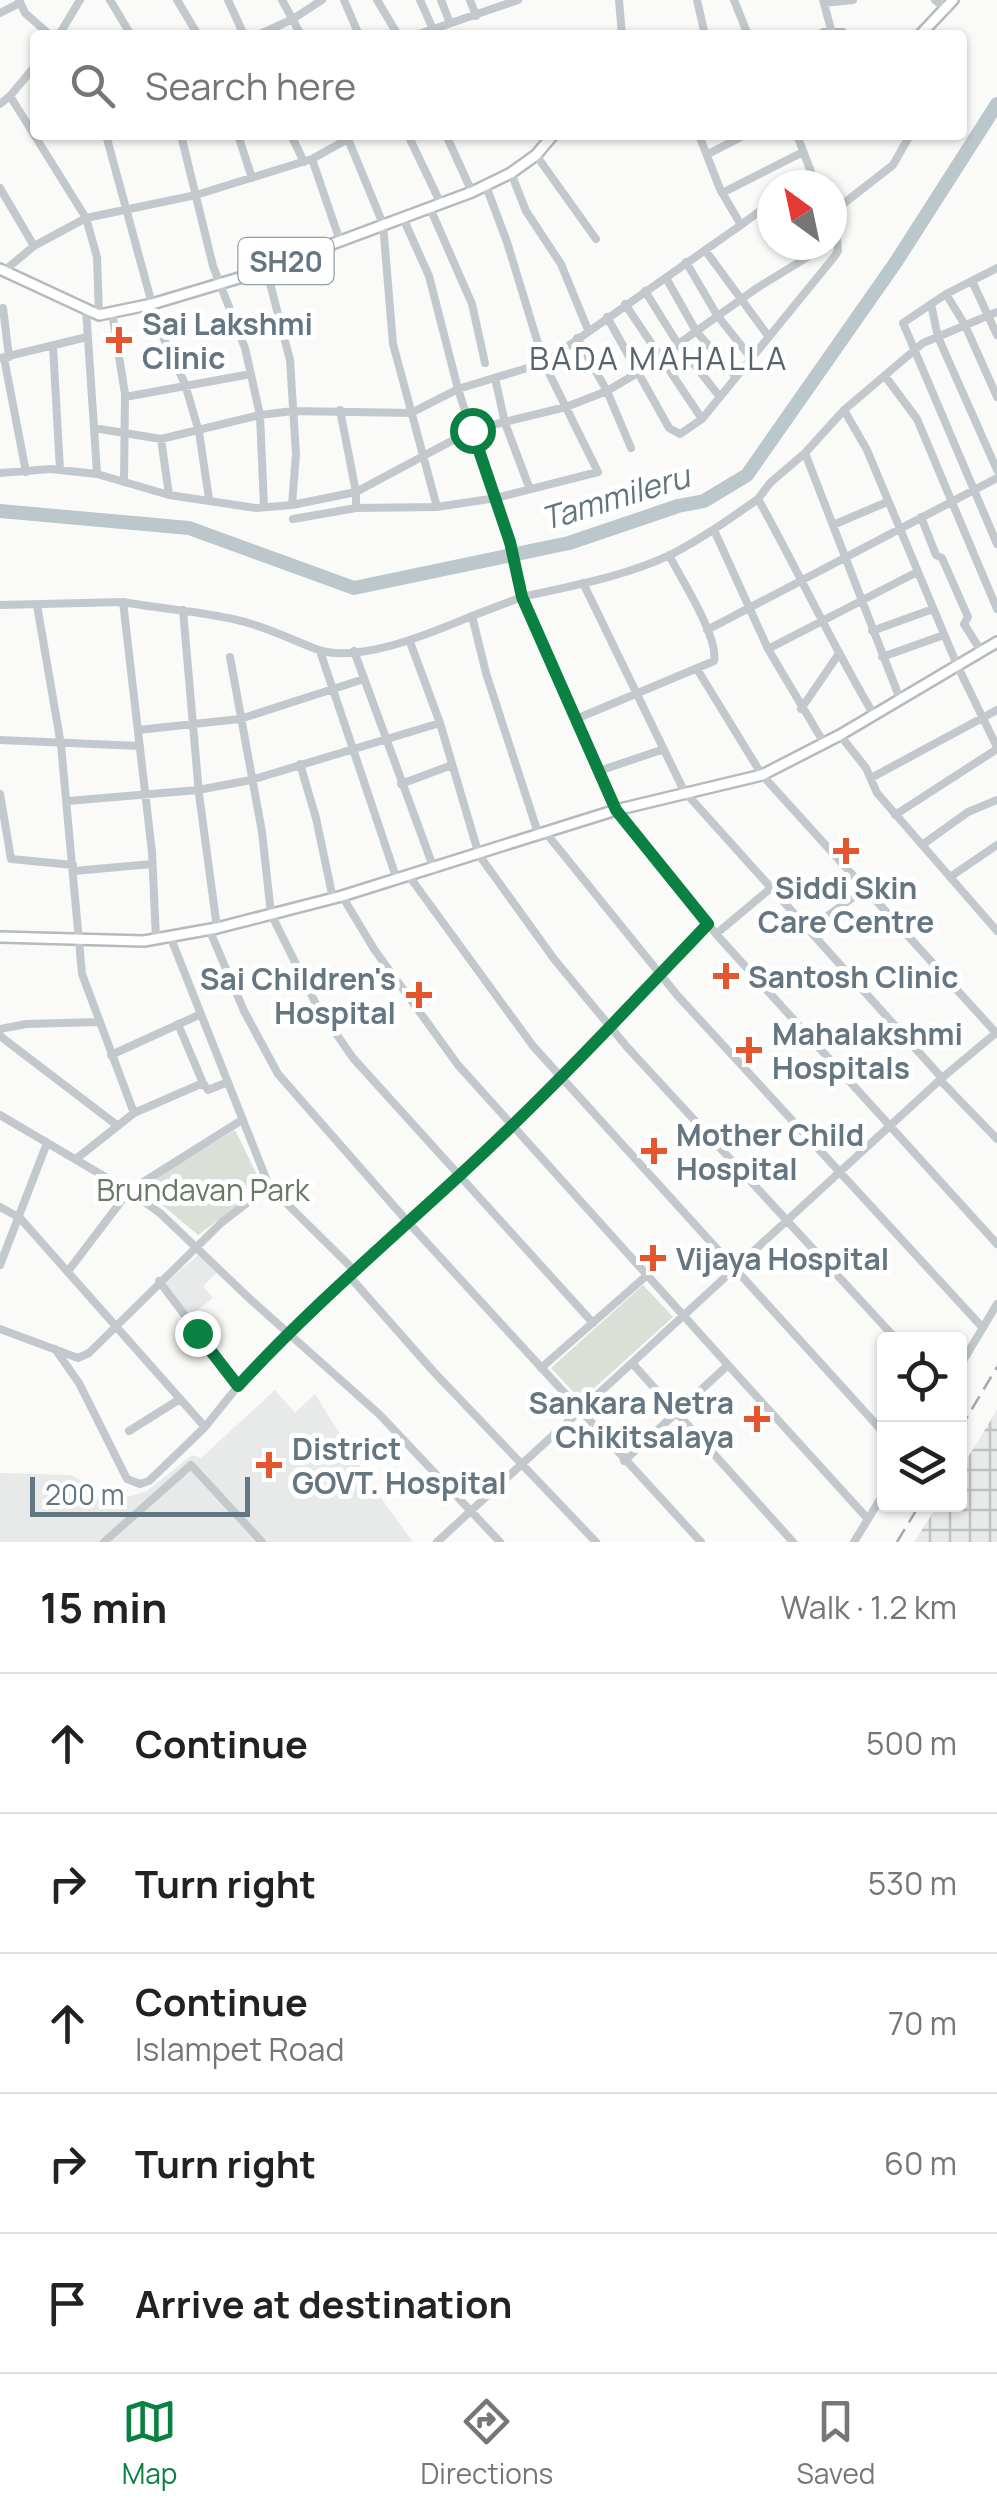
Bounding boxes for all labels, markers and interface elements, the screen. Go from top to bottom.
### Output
search box [30,30,967,140]
icon: search [65,58,120,113]
text: Search here [145,59,356,111]
north arrow [757,170,847,260]
road number: SH20 [238,238,334,284]
place label: Sai Lakshmi Clinic [142,303,313,378]
marker: Sai Lakshmi Clinic [106,327,132,353]
district label: BADA MAHALLA [529,336,789,380]
route start [450,408,496,454]
water label: Tammileru [535,453,697,540]
marker: Siddi Skin Care Centre [833,838,859,864]
place label: Siddi Skin Care Centre [758,867,934,942]
place label: Santosh Clinic [748,956,959,997]
place label: Sai Children's Hospital [200,958,396,1033]
marker: Santosh Clinic [713,963,739,989]
marker: Sai Children's Hospital [406,982,432,1008]
place label: Mahalakshmi Hospitals [772,1013,963,1088]
marker: Mahalakshmi Hospitals [736,1037,762,1063]
place label: Mother Child Hospital [676,1114,864,1189]
marker: Mother Child Hospital [641,1138,667,1164]
park label: Brundavan Park [96,1169,311,1210]
place label: Vijaya Hospital [676,1238,889,1279]
marker: Vijaya Hospital [640,1245,666,1271]
route end [175,1311,221,1357]
map controls [877,1332,967,1512]
button: locate [877,1332,967,1422]
place label: Sankara Netra Chikitsalaya [528,1382,734,1457]
marker: Sankara Netra Chikitsalaya [744,1406,770,1432]
button: layers [877,1422,967,1512]
place label: District GOVT. Hospital [292,1428,507,1503]
marker: District GOVT. Hospital [256,1452,282,1478]
scale bar [30,1472,250,1516]
text: 200 m [45,1475,124,1513]
text: 15 min [40,1578,167,1636]
text: Walk · 1.2 km [780,1585,957,1629]
icon: ahead [40,1716,95,1771]
text: Continue [135,1717,308,1769]
text: 500 m [866,1721,957,1765]
icon: right [40,1856,95,1911]
text: Turn right [135,1857,316,1909]
text: 530 m [868,1861,957,1905]
text: Continue [135,1975,308,2027]
icon: ahead [40,1996,95,2051]
text: 70 m [888,2001,957,2045]
text: Islampet Road [135,2027,344,2071]
icon: right [40,2136,95,2191]
text: Turn right [135,2137,316,2189]
text: 60 m [884,2141,957,2185]
icon: arrive [40,2276,95,2331]
text: Arrive at destination [135,2277,512,2329]
tab: Map [122,2394,177,2492]
tab: Directions [421,2394,553,2492]
tab: Saved [796,2394,875,2492]

